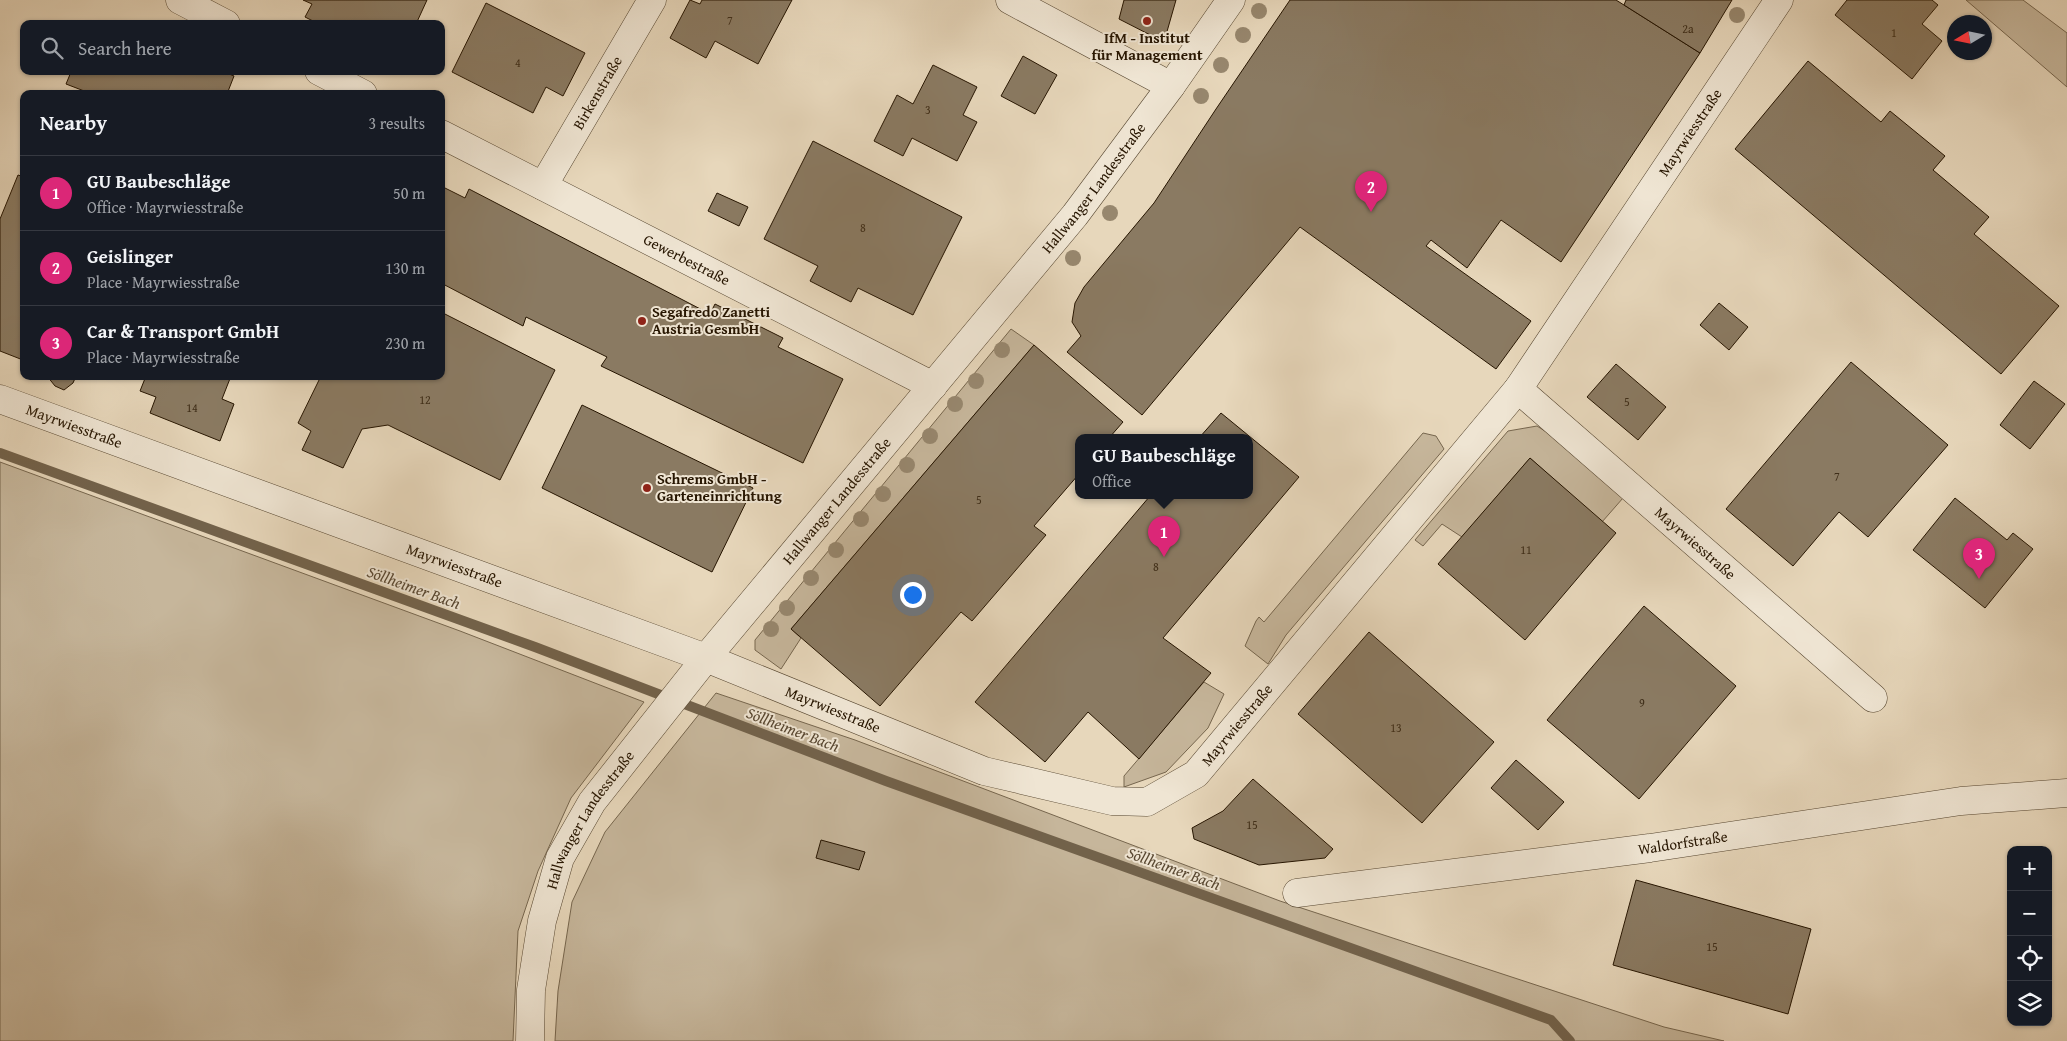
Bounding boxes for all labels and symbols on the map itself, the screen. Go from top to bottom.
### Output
house number: 7 [727,12,733,29]
marker: IfM - Institut für Management [1141,15,1153,27]
north arrow [1947,15,1992,60]
house number: 2a [1682,20,1694,37]
house number: 1 [1891,24,1897,41]
place label: IfM - Institut für Management [1091,27,1203,65]
street label: Birkenstraße [567,52,627,133]
house number: 4 [515,54,521,71]
street label: Mayrwiesstraße [1653,84,1727,180]
house number: 3 [925,101,931,118]
street label: Hallwanger Landesstraße [1037,118,1150,257]
pin: 2 [1355,171,1387,212]
house number: 8 [860,219,866,236]
street label: Gewerbestraße [640,228,734,290]
place label: Segafredo Zanetti Austria GesmbH [652,301,771,339]
marker: Segafredo Zanetti Austria GesmbH [636,315,648,327]
house number: 12 [419,391,431,408]
house number: 5 [1624,393,1630,410]
street label: Mayrwiesstraße [23,398,125,453]
house number: 14 [186,399,198,416]
street label: Hallwanger Landesstraße [777,433,896,569]
place label: Schrems GmbH - Garteneinrichtung [657,468,782,506]
house number: 7 [1834,468,1840,485]
marker: Schrems GmbH - Garteneinrichtung [641,482,653,494]
house number: 5 [976,491,982,508]
street label: Mayrwiesstraße [1651,502,1741,584]
pin: 1 [1148,516,1180,557]
street label: Mayrwiesstraße [403,538,506,593]
pin: 3 [1963,538,1995,579]
house number: 11 [1520,541,1532,558]
house number: 8 [1153,558,1159,575]
water label: Söllheimer Bach [364,559,464,615]
your location [900,582,926,608]
street label: Mayrwiesstraße [1196,679,1277,770]
street label: Mayrwiesstraße [782,680,884,738]
house number: 9 [1639,694,1645,711]
water label: Söllheimer Bach [743,700,843,758]
house number: 13 [1390,719,1402,736]
street label: Hallwanger Landesstraße [541,746,639,892]
house number: 15 [1246,816,1258,833]
street label: Waldorfstraße [1637,825,1729,859]
water label: Söllheimer Bach [1124,840,1224,896]
house number: 15 [1706,938,1718,955]

